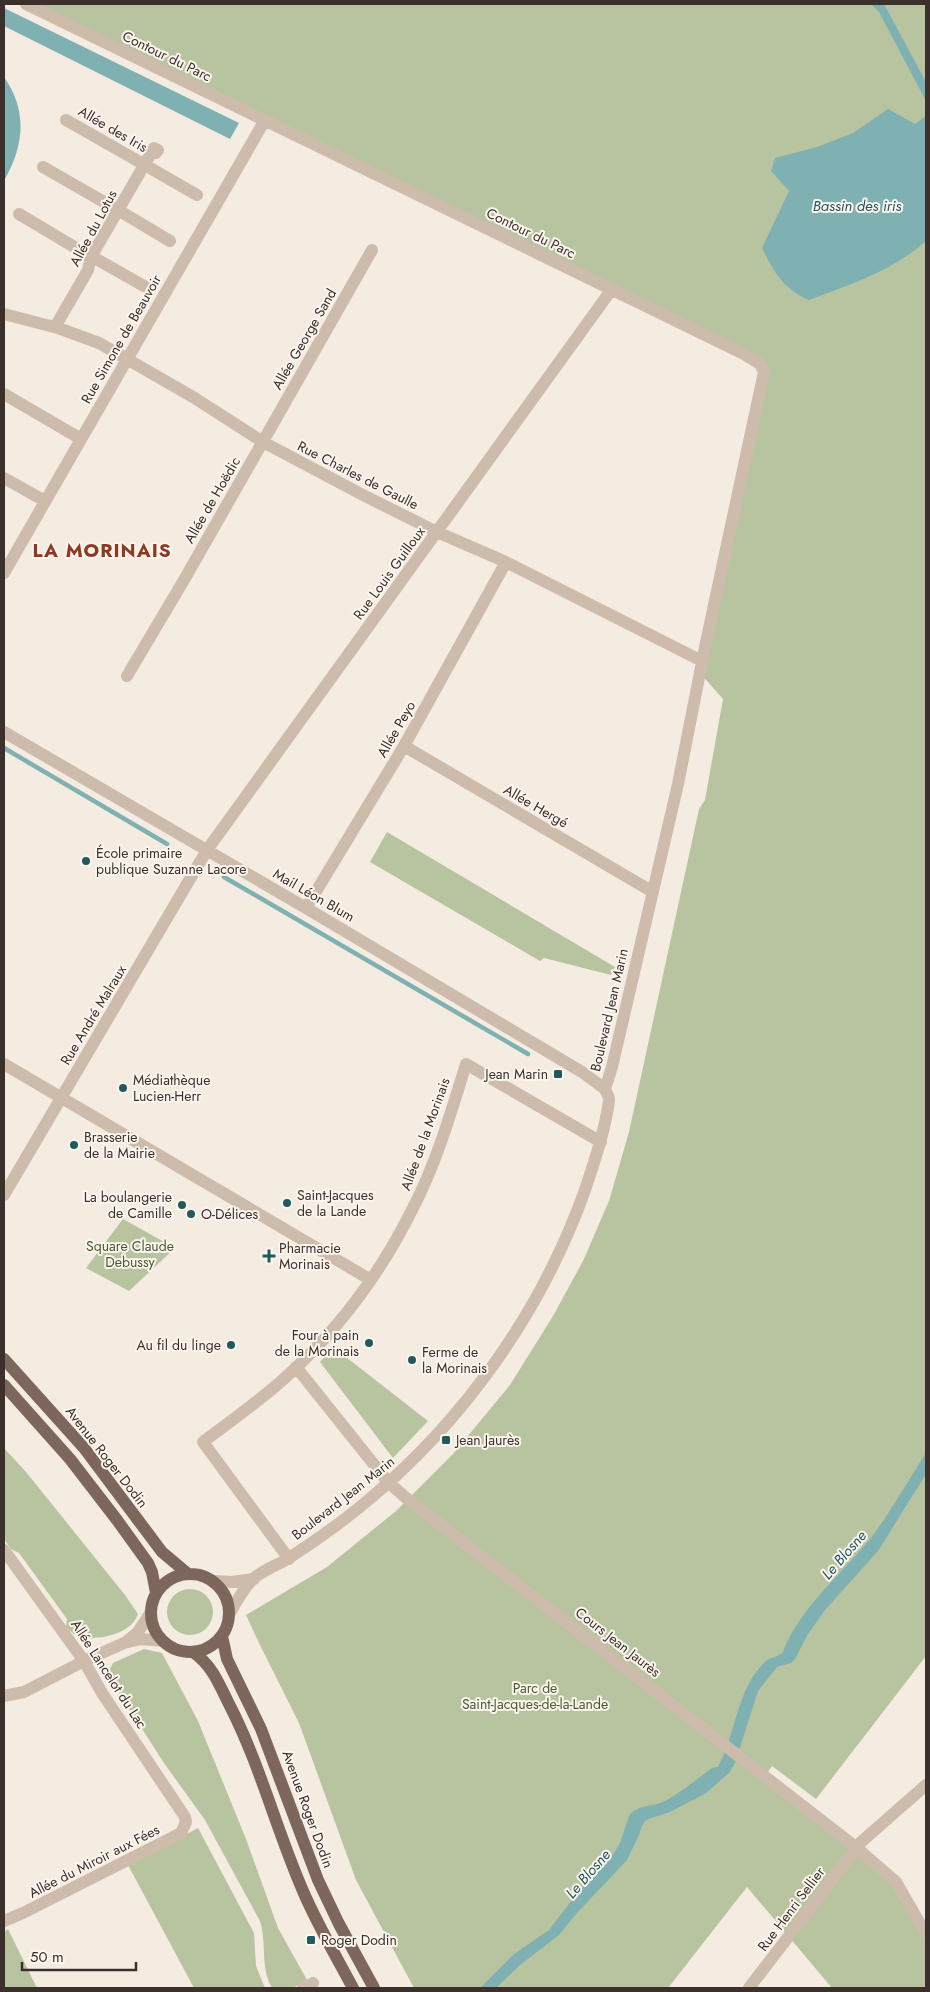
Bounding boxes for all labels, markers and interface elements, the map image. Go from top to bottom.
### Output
street label: Contour du Parc [119,26,215,86]
street label: Allée des Iris [75,101,152,157]
street label: Allée du Lotus [64,186,122,270]
water label: Bassin des iris [813,195,901,217]
street label: Contour du Parc [483,203,579,263]
street label: Rue Simone de Beauvoir [76,271,166,407]
street label: Allée George Sand [267,285,341,393]
street label: Rue Charles de Gaulle [294,436,422,514]
street label: Allée de Hoëdic [179,453,245,547]
street label: Rue Louis Guilloux [348,522,430,624]
district label: LA MORINAIS [32,537,172,564]
street label: Allée Peyo [372,697,420,761]
street label: Allée Hergé [500,780,572,832]
place label: École primaire publique Suzanne Lacore [96,843,246,879]
marker: École primaire publique Suzanne Lacore [80,855,92,867]
street label: Mail Léon Blum [270,864,358,926]
street label: Boulevard Jean Marin [585,947,633,1073]
street label: Rue André Malraux [55,961,131,1069]
place label: Jean Marin [483,1064,548,1084]
marker: Jean Marin [552,1068,564,1080]
place label: Médiathèque Lucien-Herr [133,1070,210,1106]
street label: Allée de la Morinais [395,1075,455,1193]
marker: Médiathèque Lucien-Herr [117,1082,129,1094]
place label: Brasserie de la Mairie [84,1127,155,1163]
marker: Brasserie de la Mairie [68,1139,80,1151]
place label: Saint-Jacques de la Lande [297,1185,374,1221]
place label: La boulangerie de Camille [84,1187,172,1223]
marker: Saint-Jacques de la Lande [281,1197,293,1209]
marker: La boulangerie de Camille [176,1199,188,1211]
place label: O-Délices [201,1204,258,1224]
marker: O-Délices [185,1208,197,1220]
park label: Square Claude Debussy [86,1236,174,1272]
place label: Pharmacie Morinais [279,1238,341,1274]
marker: Pharmacie Morinais [263,1250,275,1262]
place label: Four à pain de la Morinais [275,1325,359,1361]
place label: Au fil du linge [136,1335,221,1355]
marker: Four à pain de la Morinais [363,1337,375,1349]
marker: Au fil du linge [225,1339,237,1351]
place label: Ferme de la Morinais [422,1342,487,1378]
marker: Ferme de la Morinais [406,1354,418,1366]
street label: Avenue Roger Dodin [61,1402,153,1512]
place label: Jean Jaurès [454,1430,520,1450]
marker: Jean Jaurès [440,1434,452,1446]
street label: Boulevard Jean Marin [287,1451,399,1545]
water label: Le Blosne [816,1525,872,1584]
street label: Cours Jean Jaurès [571,1602,665,1682]
street label: Allée Lancelot du Lac [66,1616,152,1732]
park label: Parc de Saint-Jacques-de-la-Lande [462,1678,608,1714]
street label: Avenue Roger Dodin [277,1747,339,1871]
street label: Allée du Miroir aux Fées [25,1819,163,1903]
water label: Le Blosne [560,1844,616,1903]
street label: Rue Henri Sellier [753,1863,829,1955]
place label: Roger Dodin [321,1930,397,1950]
marker: Roger Dodin [305,1934,317,1946]
scale bar [22,1940,136,1972]
text: 50 m [30,1946,64,1968]

